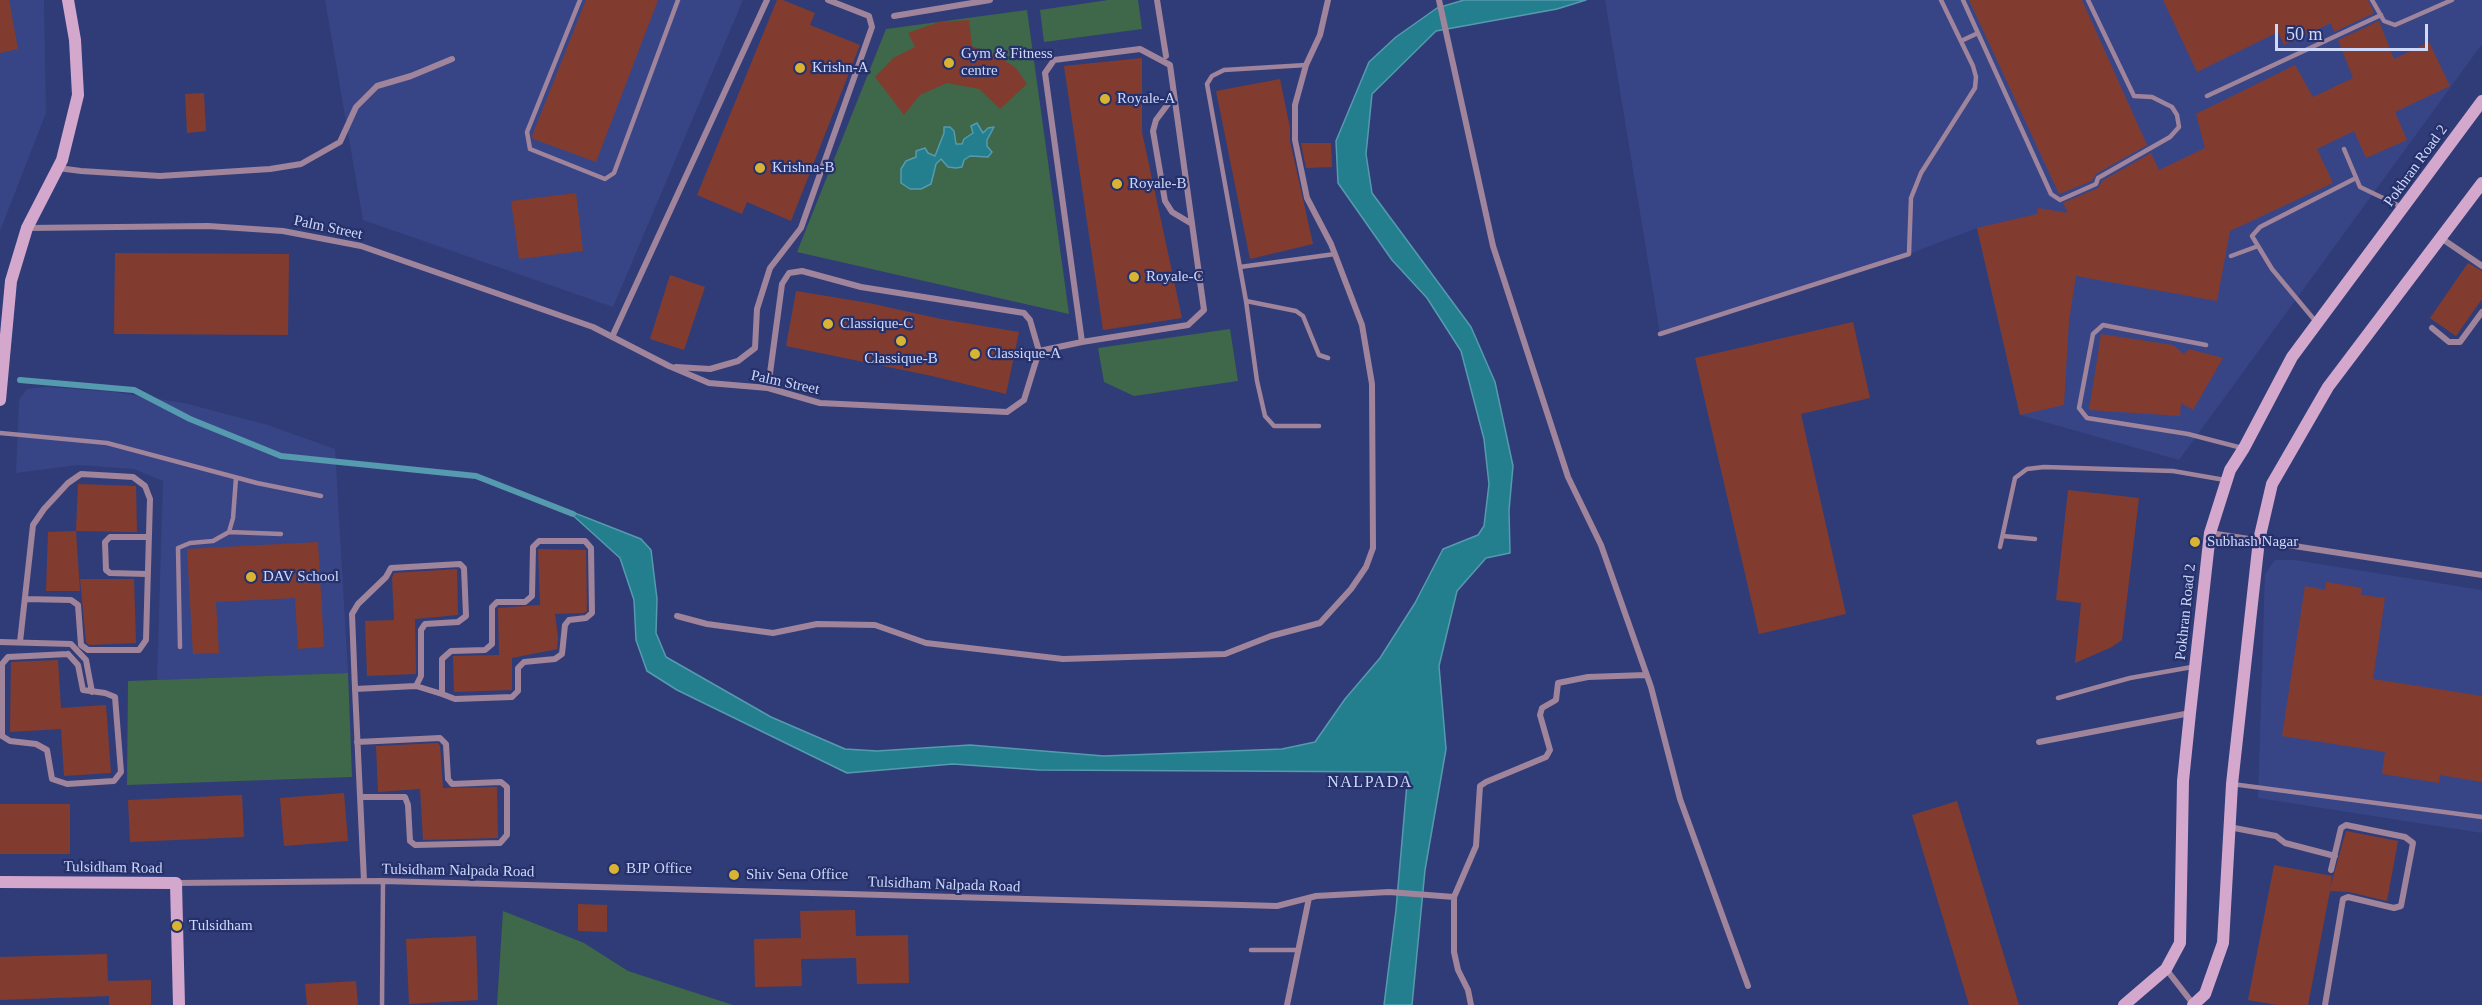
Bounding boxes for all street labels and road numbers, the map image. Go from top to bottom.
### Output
street label: Pokhran Road 2 [2380,122,2452,210]
street label: Palm Street [292,212,364,244]
street label: Palm Street [749,367,821,399]
street label: Pokhran Road 2 [2172,563,2200,661]
street label: Tulsidham Road [63,858,163,878]
street label: Tulsidham Nalpada Road [381,861,535,881]
street label: Tulsidham Nalpada Road [867,873,1021,897]

